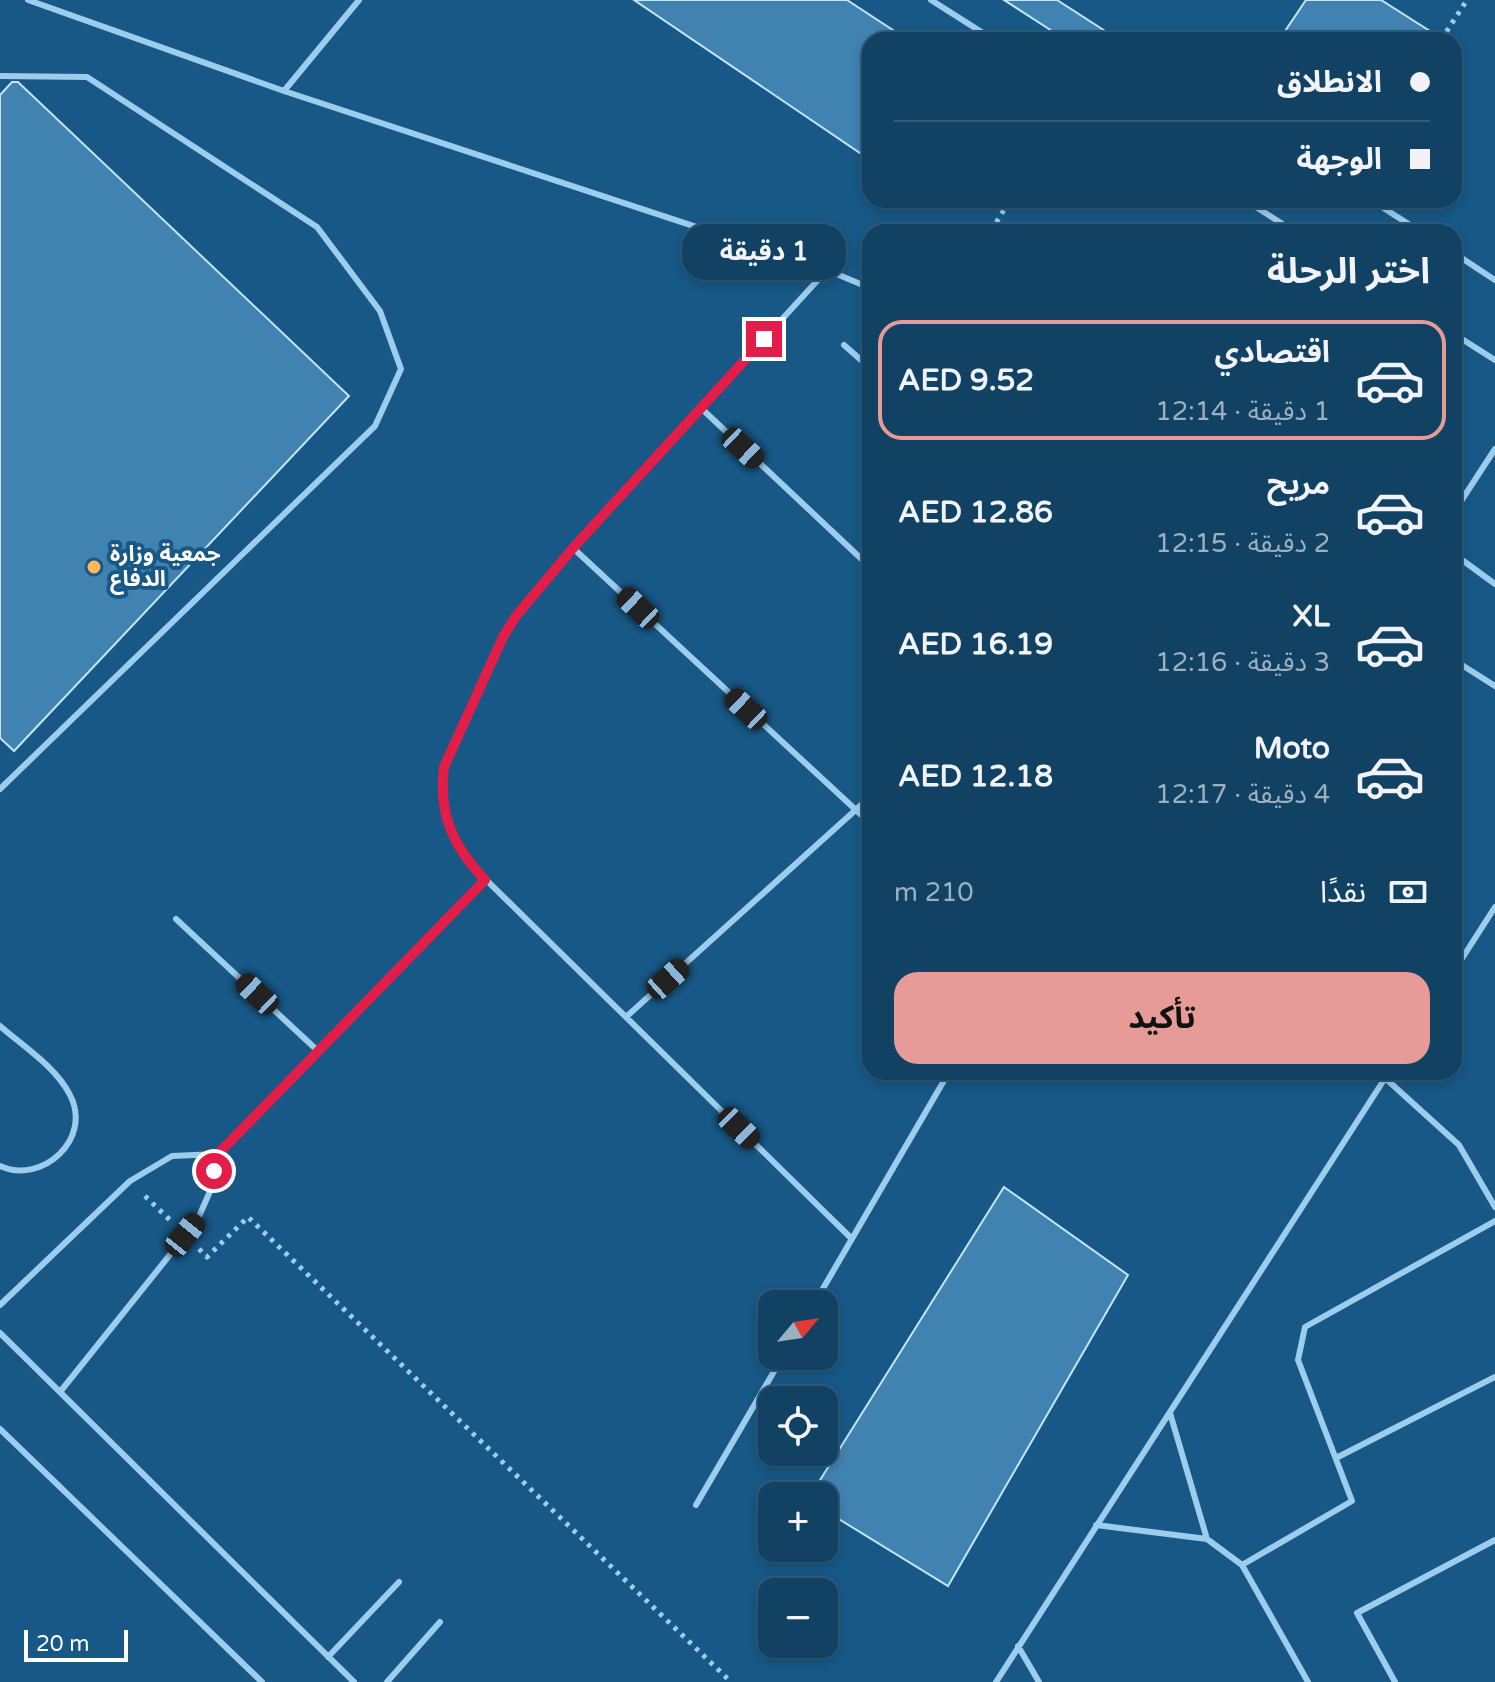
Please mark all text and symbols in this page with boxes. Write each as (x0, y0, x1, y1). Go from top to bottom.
text: الانطلاق (1277, 64, 1382, 101)
text: الوجهة (1297, 141, 1382, 178)
callout: 1 دقيقة (682, 223, 846, 279)
text: 1 دقيقة (720, 236, 808, 267)
text: اختر الرحلة (1267, 250, 1430, 293)
route end (746, 321, 782, 357)
text: اقتصادي (1215, 334, 1330, 371)
icon: car (1354, 344, 1426, 416)
text: AED 9.52 (898, 362, 1034, 399)
text: 1 دقيقة · 12:14 (1155, 396, 1330, 427)
car (717, 423, 769, 473)
text: مريح (1267, 466, 1330, 503)
icon: car (1354, 476, 1426, 548)
text: AED 12.86 (898, 494, 1053, 531)
text: 2 دقيقة · 12:15 (1155, 528, 1330, 559)
place label: جمعية وزارة الدفاع (110, 541, 221, 595)
marker: جمعية وزارة الدفاع (85, 558, 103, 576)
car (612, 583, 664, 633)
text: XL (1293, 598, 1330, 635)
icon: car (1354, 608, 1426, 680)
text: AED 16.19 (898, 626, 1053, 663)
text: 3 دقيقة · 12:16 (1155, 647, 1330, 678)
car (720, 684, 772, 734)
text: Moto (1254, 730, 1330, 767)
icon: car (1354, 740, 1426, 812)
text: AED 12.18 (898, 758, 1053, 795)
text: 4 دقيقة · 12:17 (1155, 779, 1330, 810)
icon: cash (1386, 870, 1430, 914)
text: نقدًا (1320, 874, 1366, 911)
text: 210 m (894, 877, 974, 908)
car (642, 954, 694, 1004)
car (231, 969, 283, 1019)
button: تأكيد (894, 972, 1430, 1064)
car (713, 1103, 765, 1153)
route start (196, 1153, 232, 1189)
car (161, 1209, 209, 1261)
north arrow (758, 1290, 838, 1370)
map controls (758, 1290, 838, 1658)
button: locate (758, 1386, 838, 1466)
button: + (758, 1482, 838, 1562)
button: − (758, 1578, 838, 1658)
scale bar (24, 1626, 128, 1662)
text: 20 m (36, 1631, 90, 1657)

